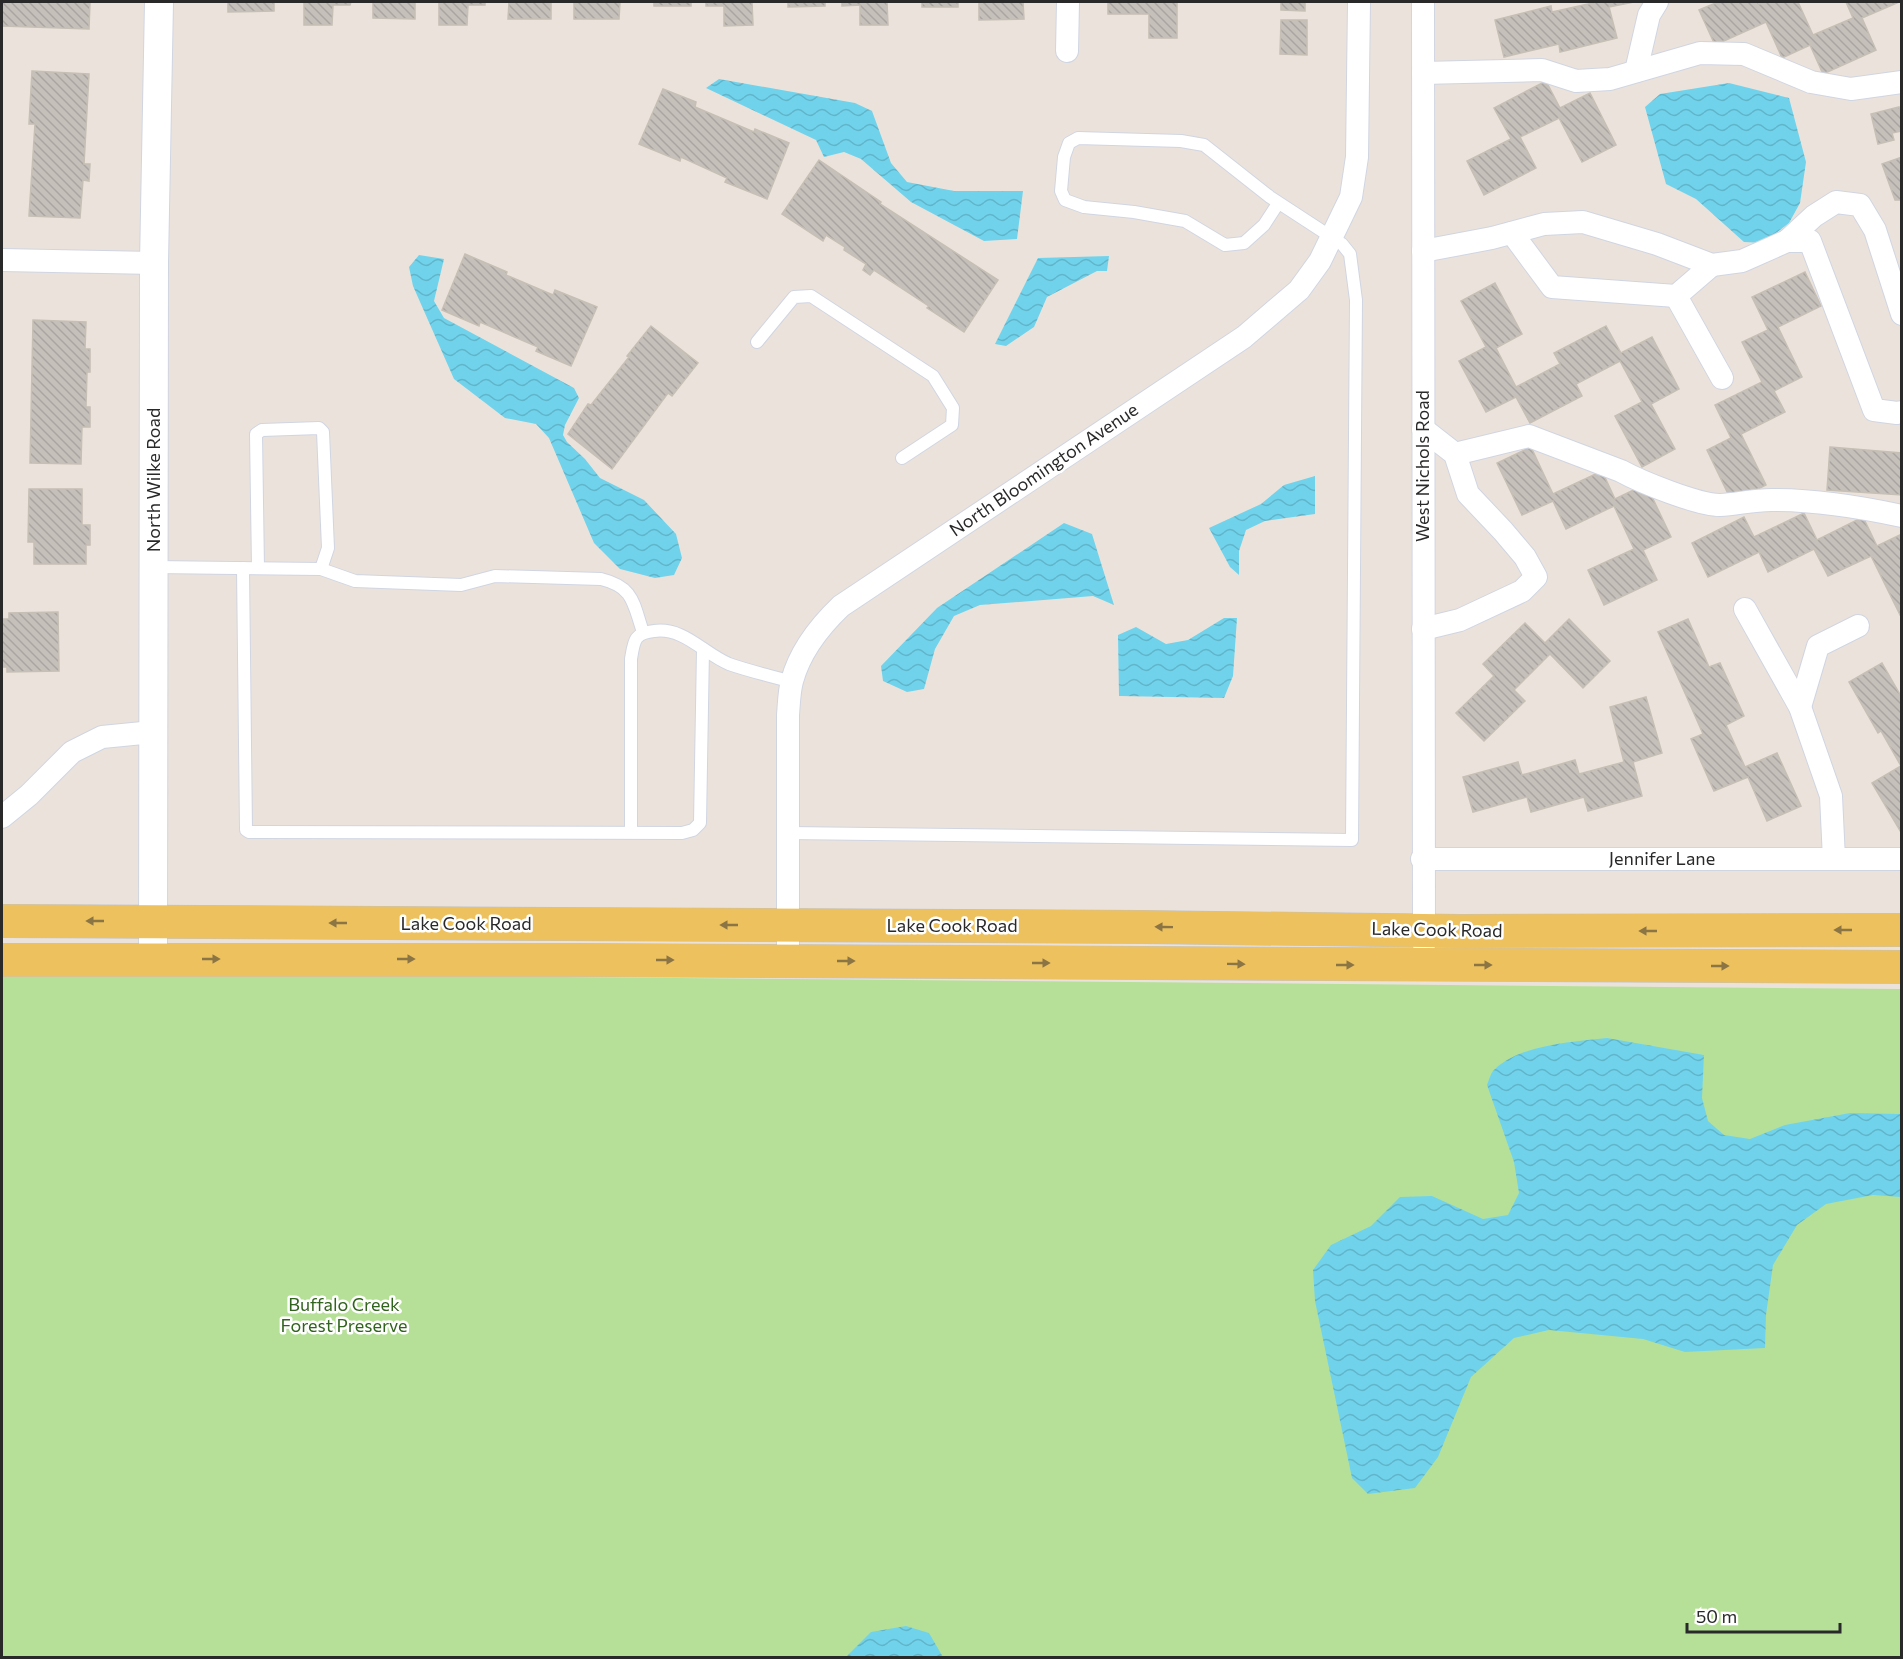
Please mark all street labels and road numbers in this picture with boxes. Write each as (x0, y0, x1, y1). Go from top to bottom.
street label: West Nichols Road (1411, 390, 1433, 542)
street label: North Bloomington Avenue (945, 398, 1142, 541)
street label: North Wilke Road (142, 408, 164, 552)
street label: Jennifer Lane (1609, 847, 1715, 869)
street label: Lake Cook Road (400, 912, 532, 934)
street label: Lake Cook Road (886, 914, 1018, 936)
street label: Lake Cook Road (1371, 917, 1503, 941)

